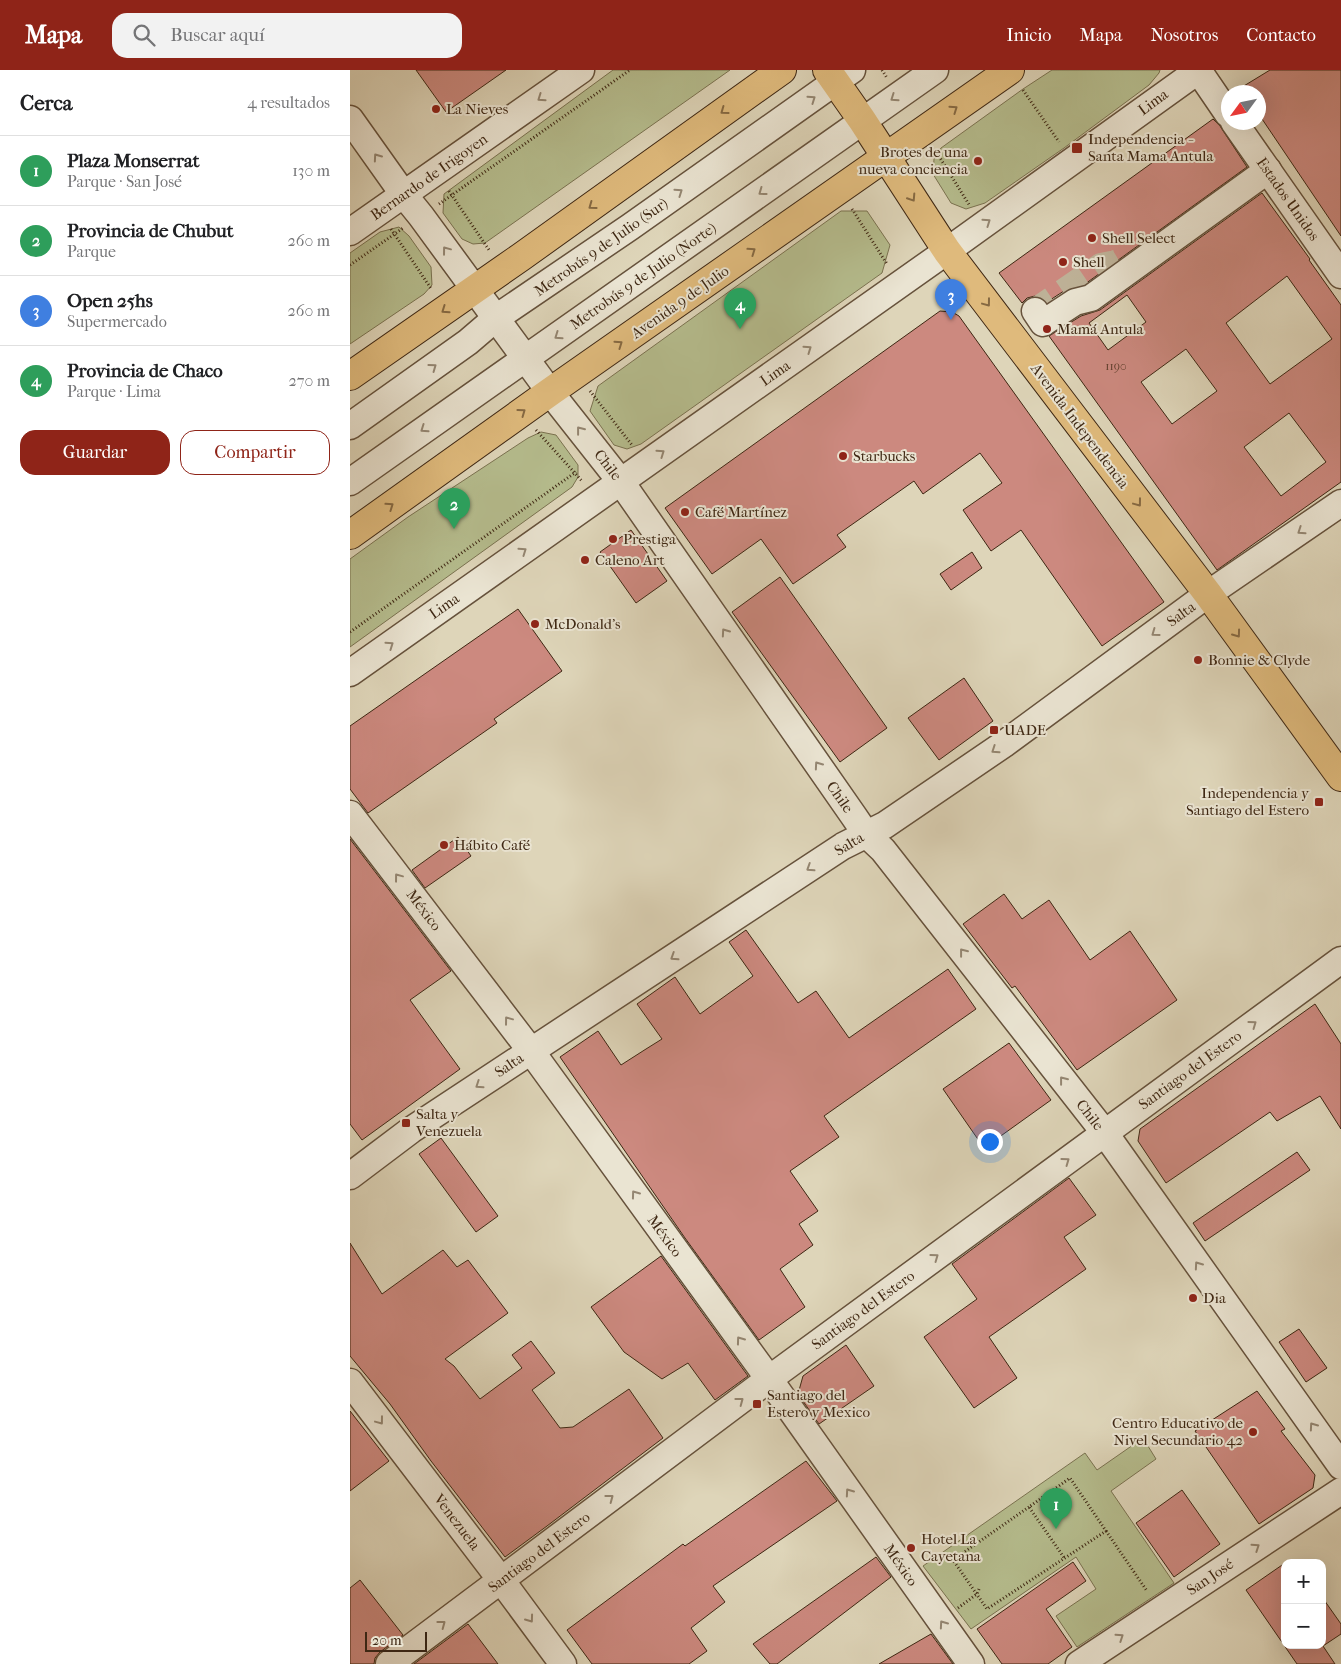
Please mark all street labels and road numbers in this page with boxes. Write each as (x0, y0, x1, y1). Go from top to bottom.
street label: Lima (1134, 84, 1172, 119)
street label: Bernardo de Irigoyen (367, 130, 491, 224)
street label: Estados Unidos (1253, 154, 1324, 244)
street label: Metrobús 9 de Julio (Sur) (531, 194, 671, 300)
street label: Metrobús 9 de Julio (Norte) (566, 219, 720, 333)
street label: Avenida 9 de Julio (627, 261, 733, 343)
street label: Lima (756, 356, 794, 390)
street label: Avenida Independencia (1027, 359, 1134, 493)
street label: Chile (590, 446, 626, 485)
street label: Lima (425, 589, 463, 623)
street label: Salta (1163, 597, 1200, 630)
street label: Chile (823, 778, 858, 817)
street label: Salta (831, 828, 868, 860)
street label: México (403, 886, 446, 935)
street label: Santiago del Estero (1135, 1026, 1245, 1113)
street label: Salta (491, 1048, 528, 1081)
street label: Chile (1072, 1096, 1108, 1135)
street label: México (644, 1212, 686, 1261)
street label: Santiago del Estero (808, 1266, 918, 1353)
street label: Venezuela (429, 1489, 485, 1555)
street label: Santiago del Estero (484, 1508, 594, 1596)
street label: México (880, 1540, 922, 1590)
street label: San José (1183, 1555, 1237, 1599)

